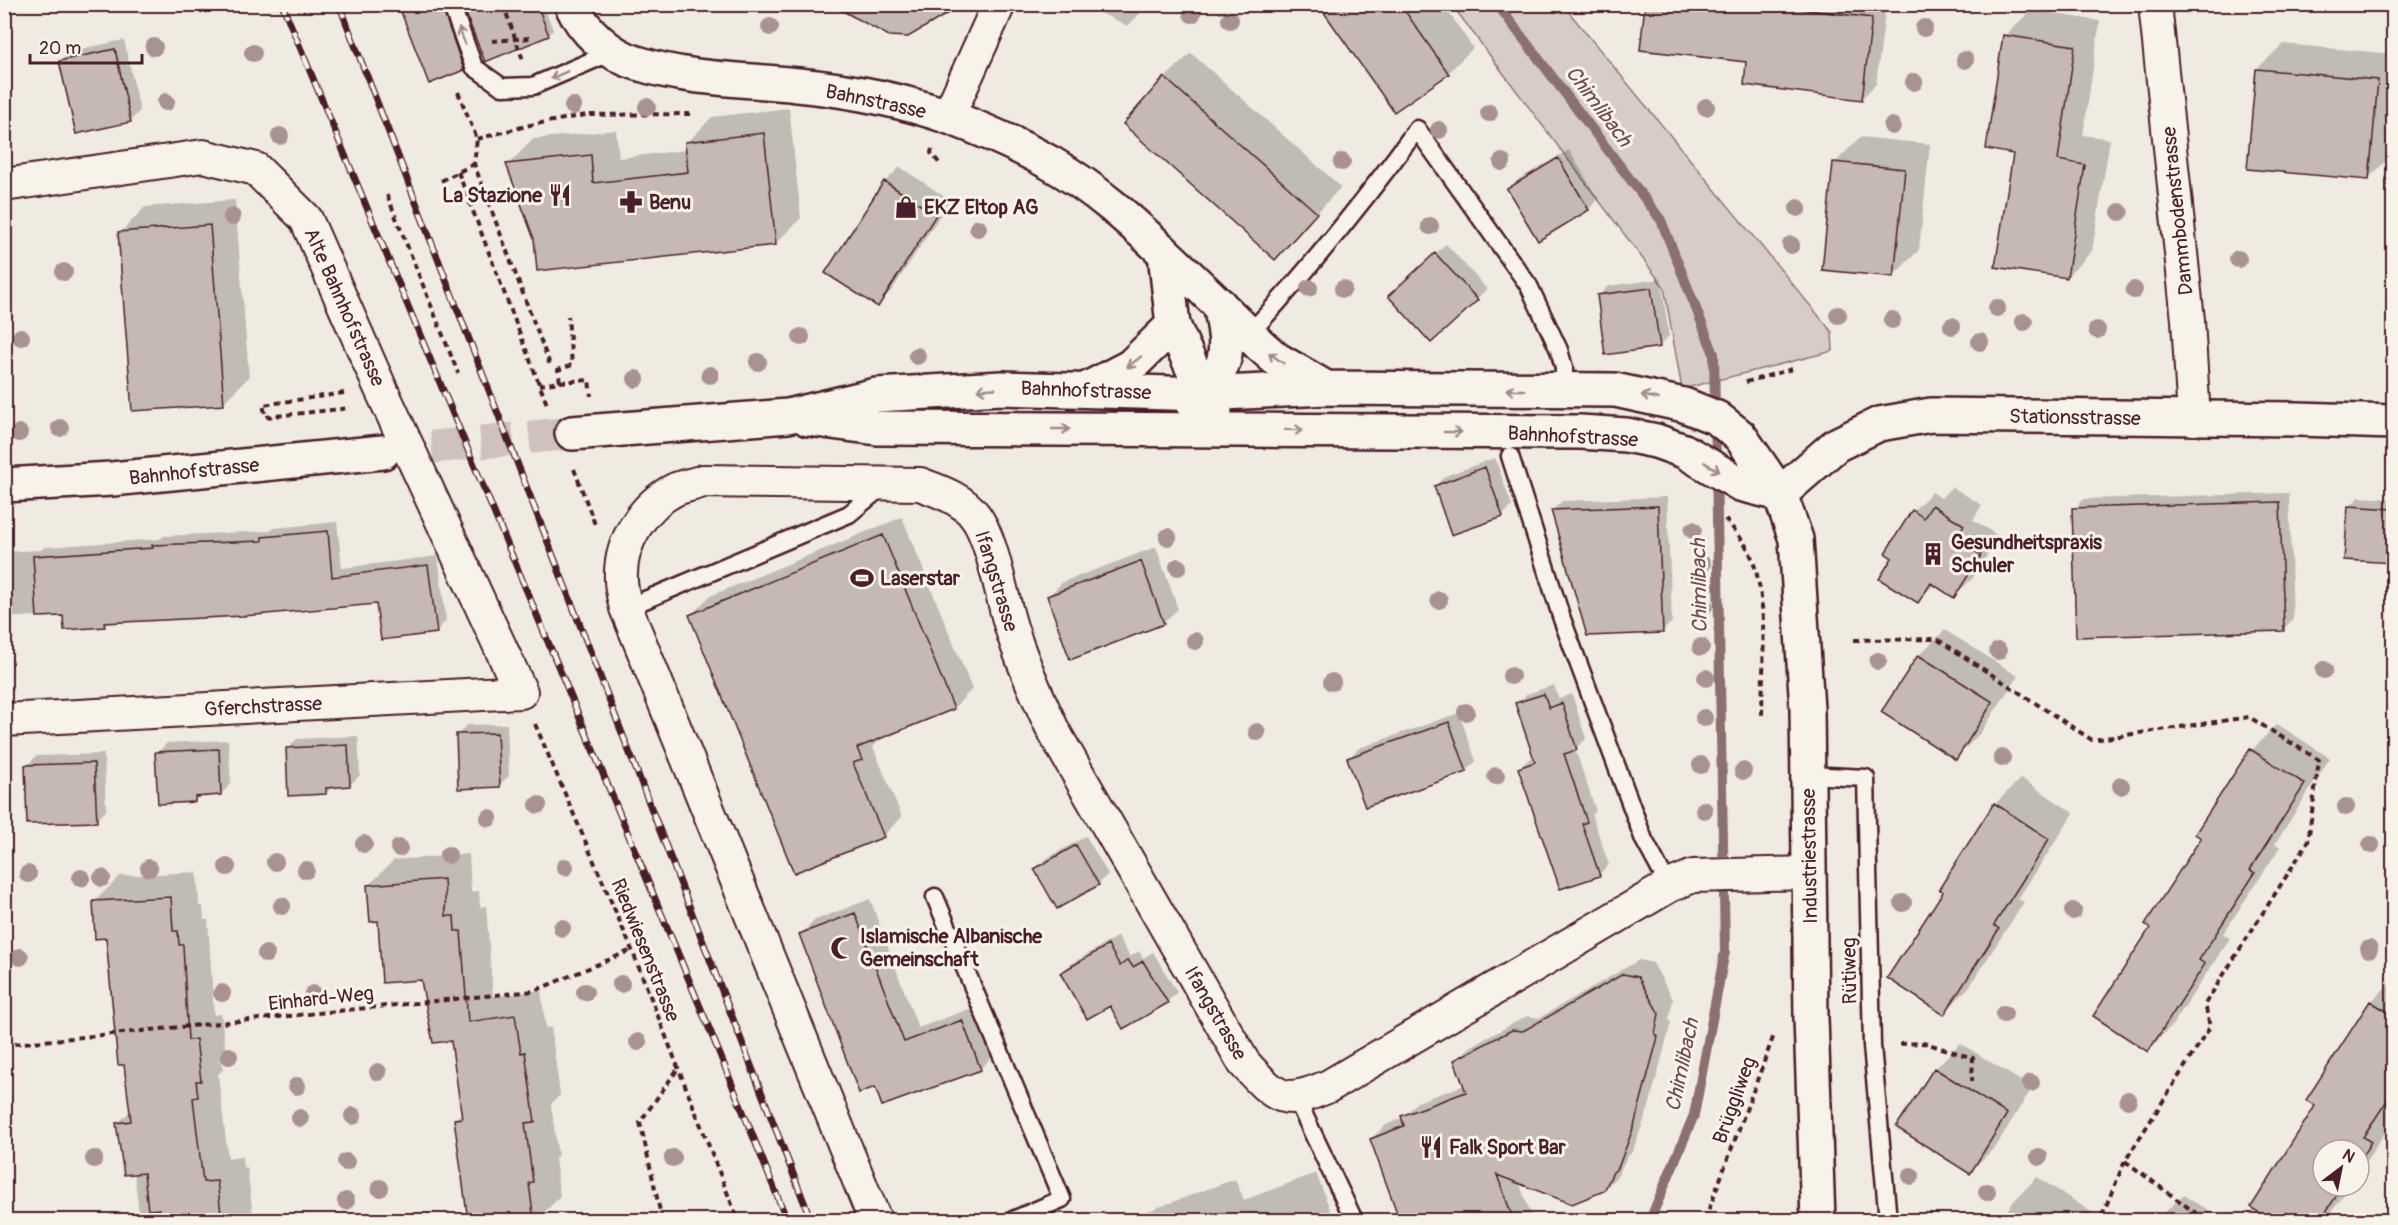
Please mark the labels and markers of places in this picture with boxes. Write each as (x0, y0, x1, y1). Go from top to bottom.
restaurant icon: La Stazione (547, 182, 573, 208)
place label: La Stazione (442, 183, 543, 208)
pharmacy icon: Benu (618, 189, 644, 215)
place label: Benu (649, 190, 691, 215)
shop icon: EKZ Eltop AG (893, 194, 919, 220)
place label: EKZ Eltop AG (924, 195, 1039, 220)
place label: Gesundheitspraxis Schuler (1951, 530, 2102, 578)
building icon: Gesundheitspraxis Schuler (1920, 541, 1946, 567)
sports icon: Laserstar (849, 565, 875, 591)
place label: Laserstar (880, 566, 961, 591)
place label: Islamische Albanische Gemeinschaft (860, 924, 1043, 972)
mosque icon: Islamische Albanische Gemeinschaft (829, 935, 855, 961)
restaurant icon: Falk Sport Bar (1418, 1134, 1444, 1160)
place label: Falk Sport Bar (1449, 1135, 1567, 1160)

